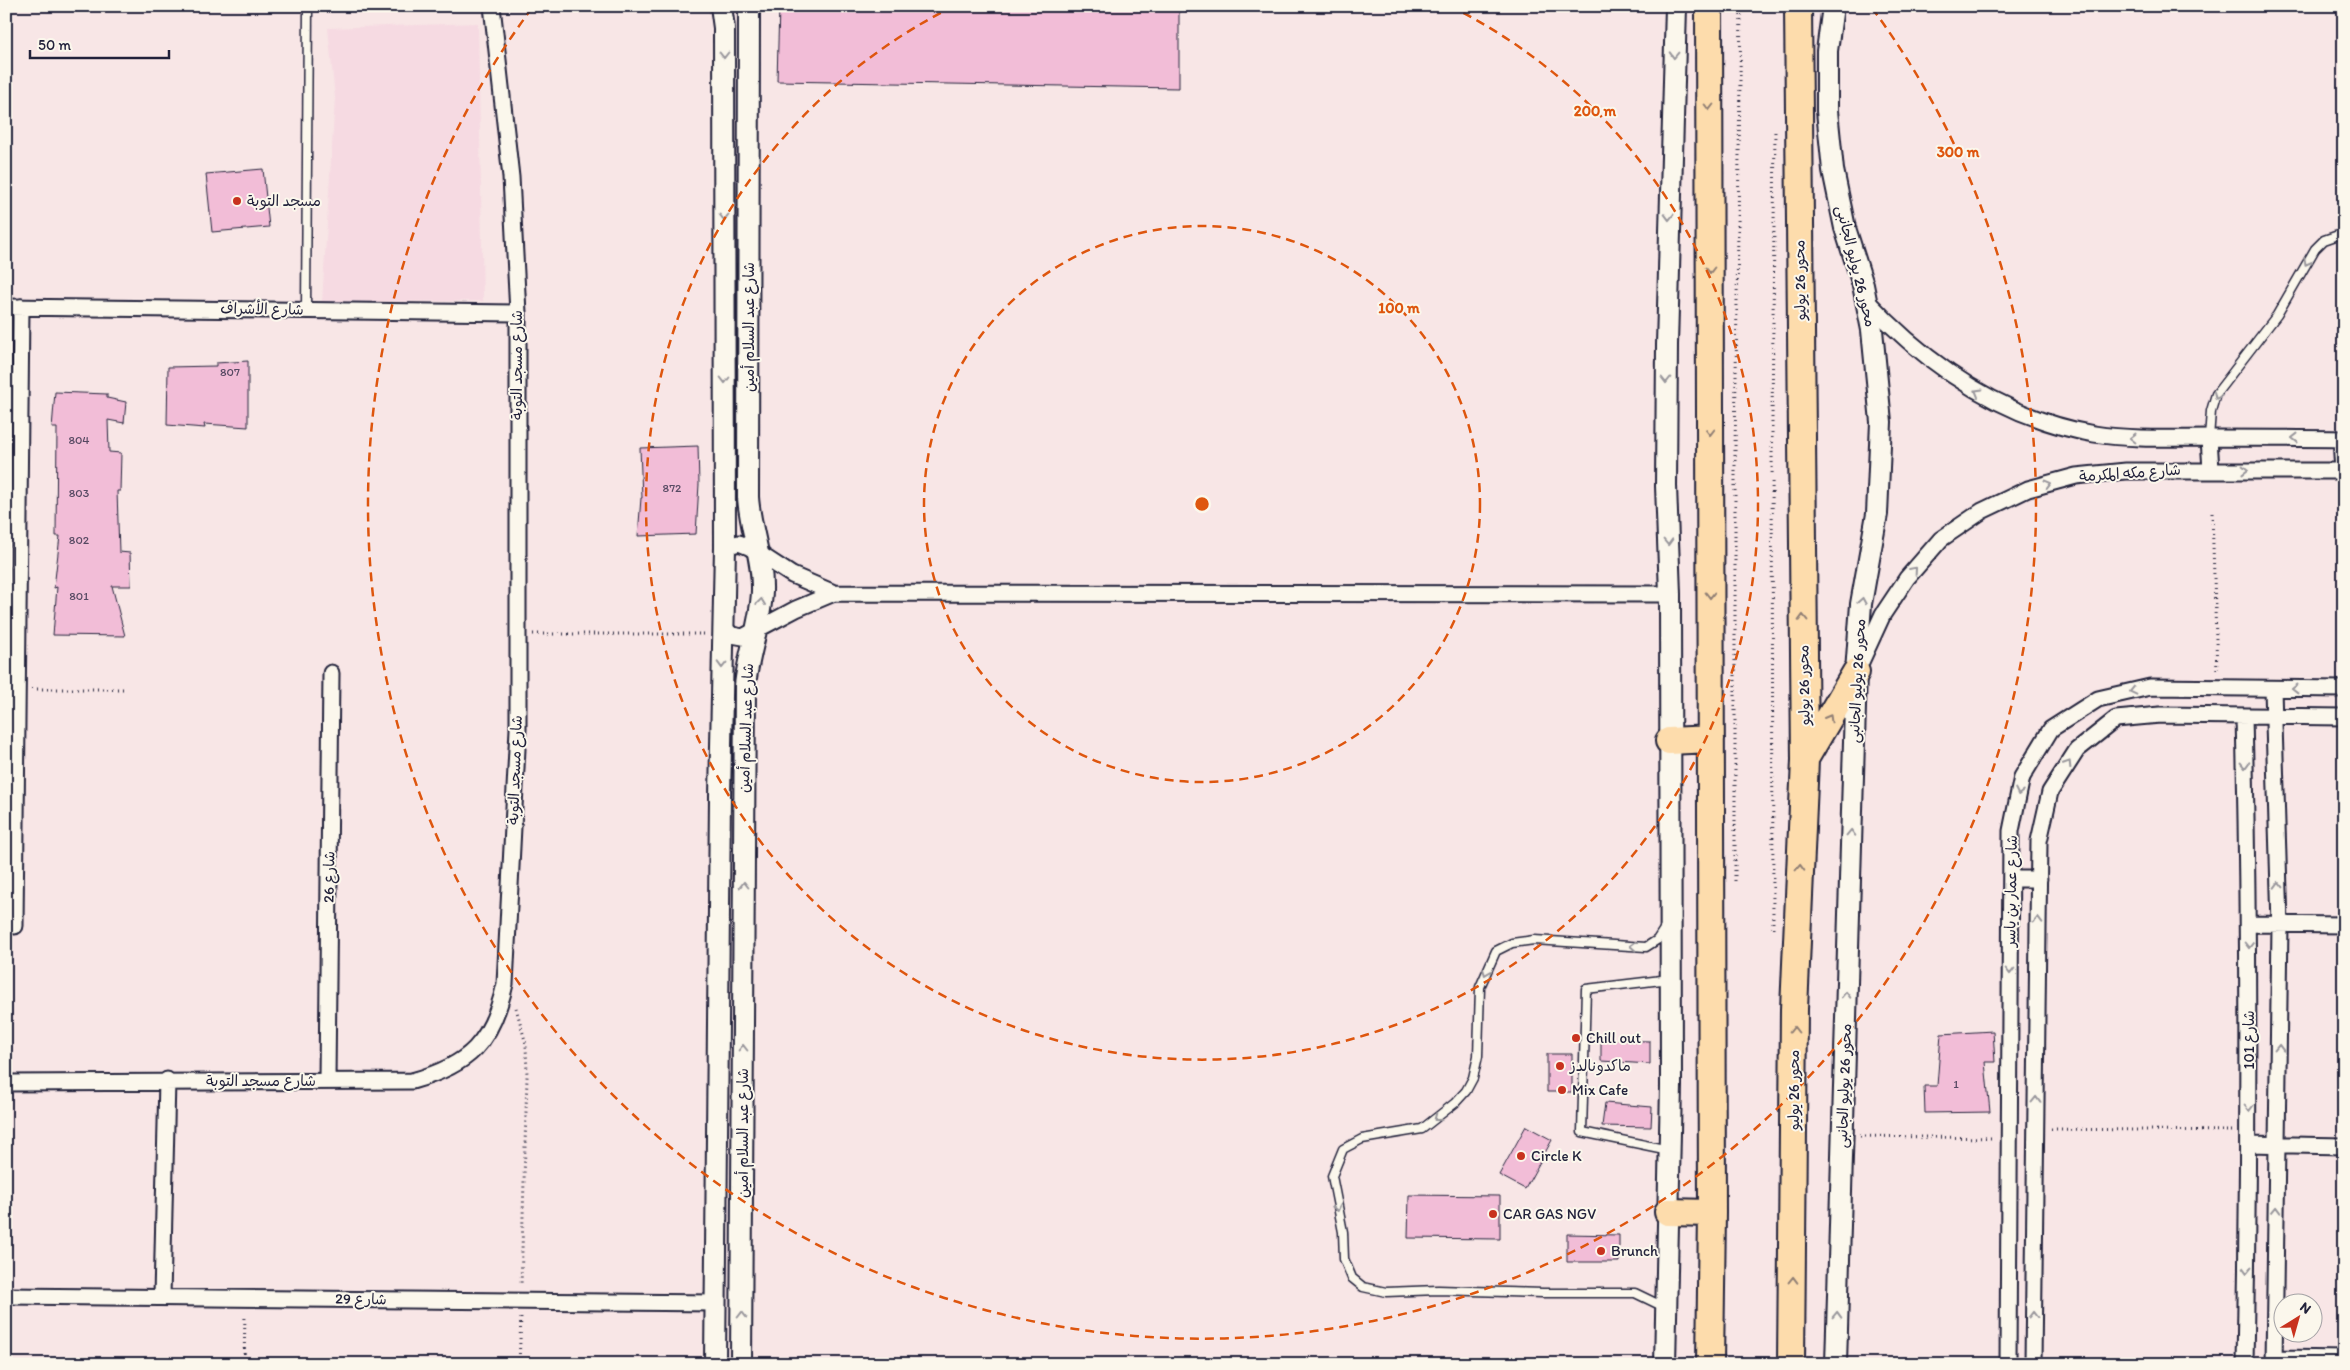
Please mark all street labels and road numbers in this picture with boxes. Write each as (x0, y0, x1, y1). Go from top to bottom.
street label: محور 26 يوليو الجانبى (1831, 203, 1880, 329)
street label: محور 26 يوليو (1790, 240, 1810, 321)
street label: شارع عبد السلام أمين (740, 262, 760, 392)
street label: شارع الأشراف (220, 298, 304, 320)
street label: شارع مسجد التوبة (508, 310, 527, 420)
street label: شارع مكه المكرمة (2079, 460, 2181, 487)
street label: محور 26 يوليو الجانبى (1845, 618, 1870, 744)
street label: محور 26 يوليو (1794, 645, 1814, 726)
street label: شارع عبد السلام أمين (735, 663, 759, 793)
street label: شارع مسجد التوبة (504, 715, 527, 825)
street label: شارع عمار بن ياسر (2001, 835, 2022, 949)
street label: شارع 26 (320, 851, 339, 903)
street label: شارع 101 (2240, 1010, 2259, 1070)
street label: محور 26 يوليو الجانبى (1833, 1023, 1856, 1149)
street label: محور 26 يوليو (1785, 1050, 1803, 1131)
street label: شارع عبد السلام أمين (734, 1068, 754, 1198)
street label: شارع مسجد التوبة (206, 1072, 316, 1091)
street label: شارع 29 (335, 1290, 387, 1309)

